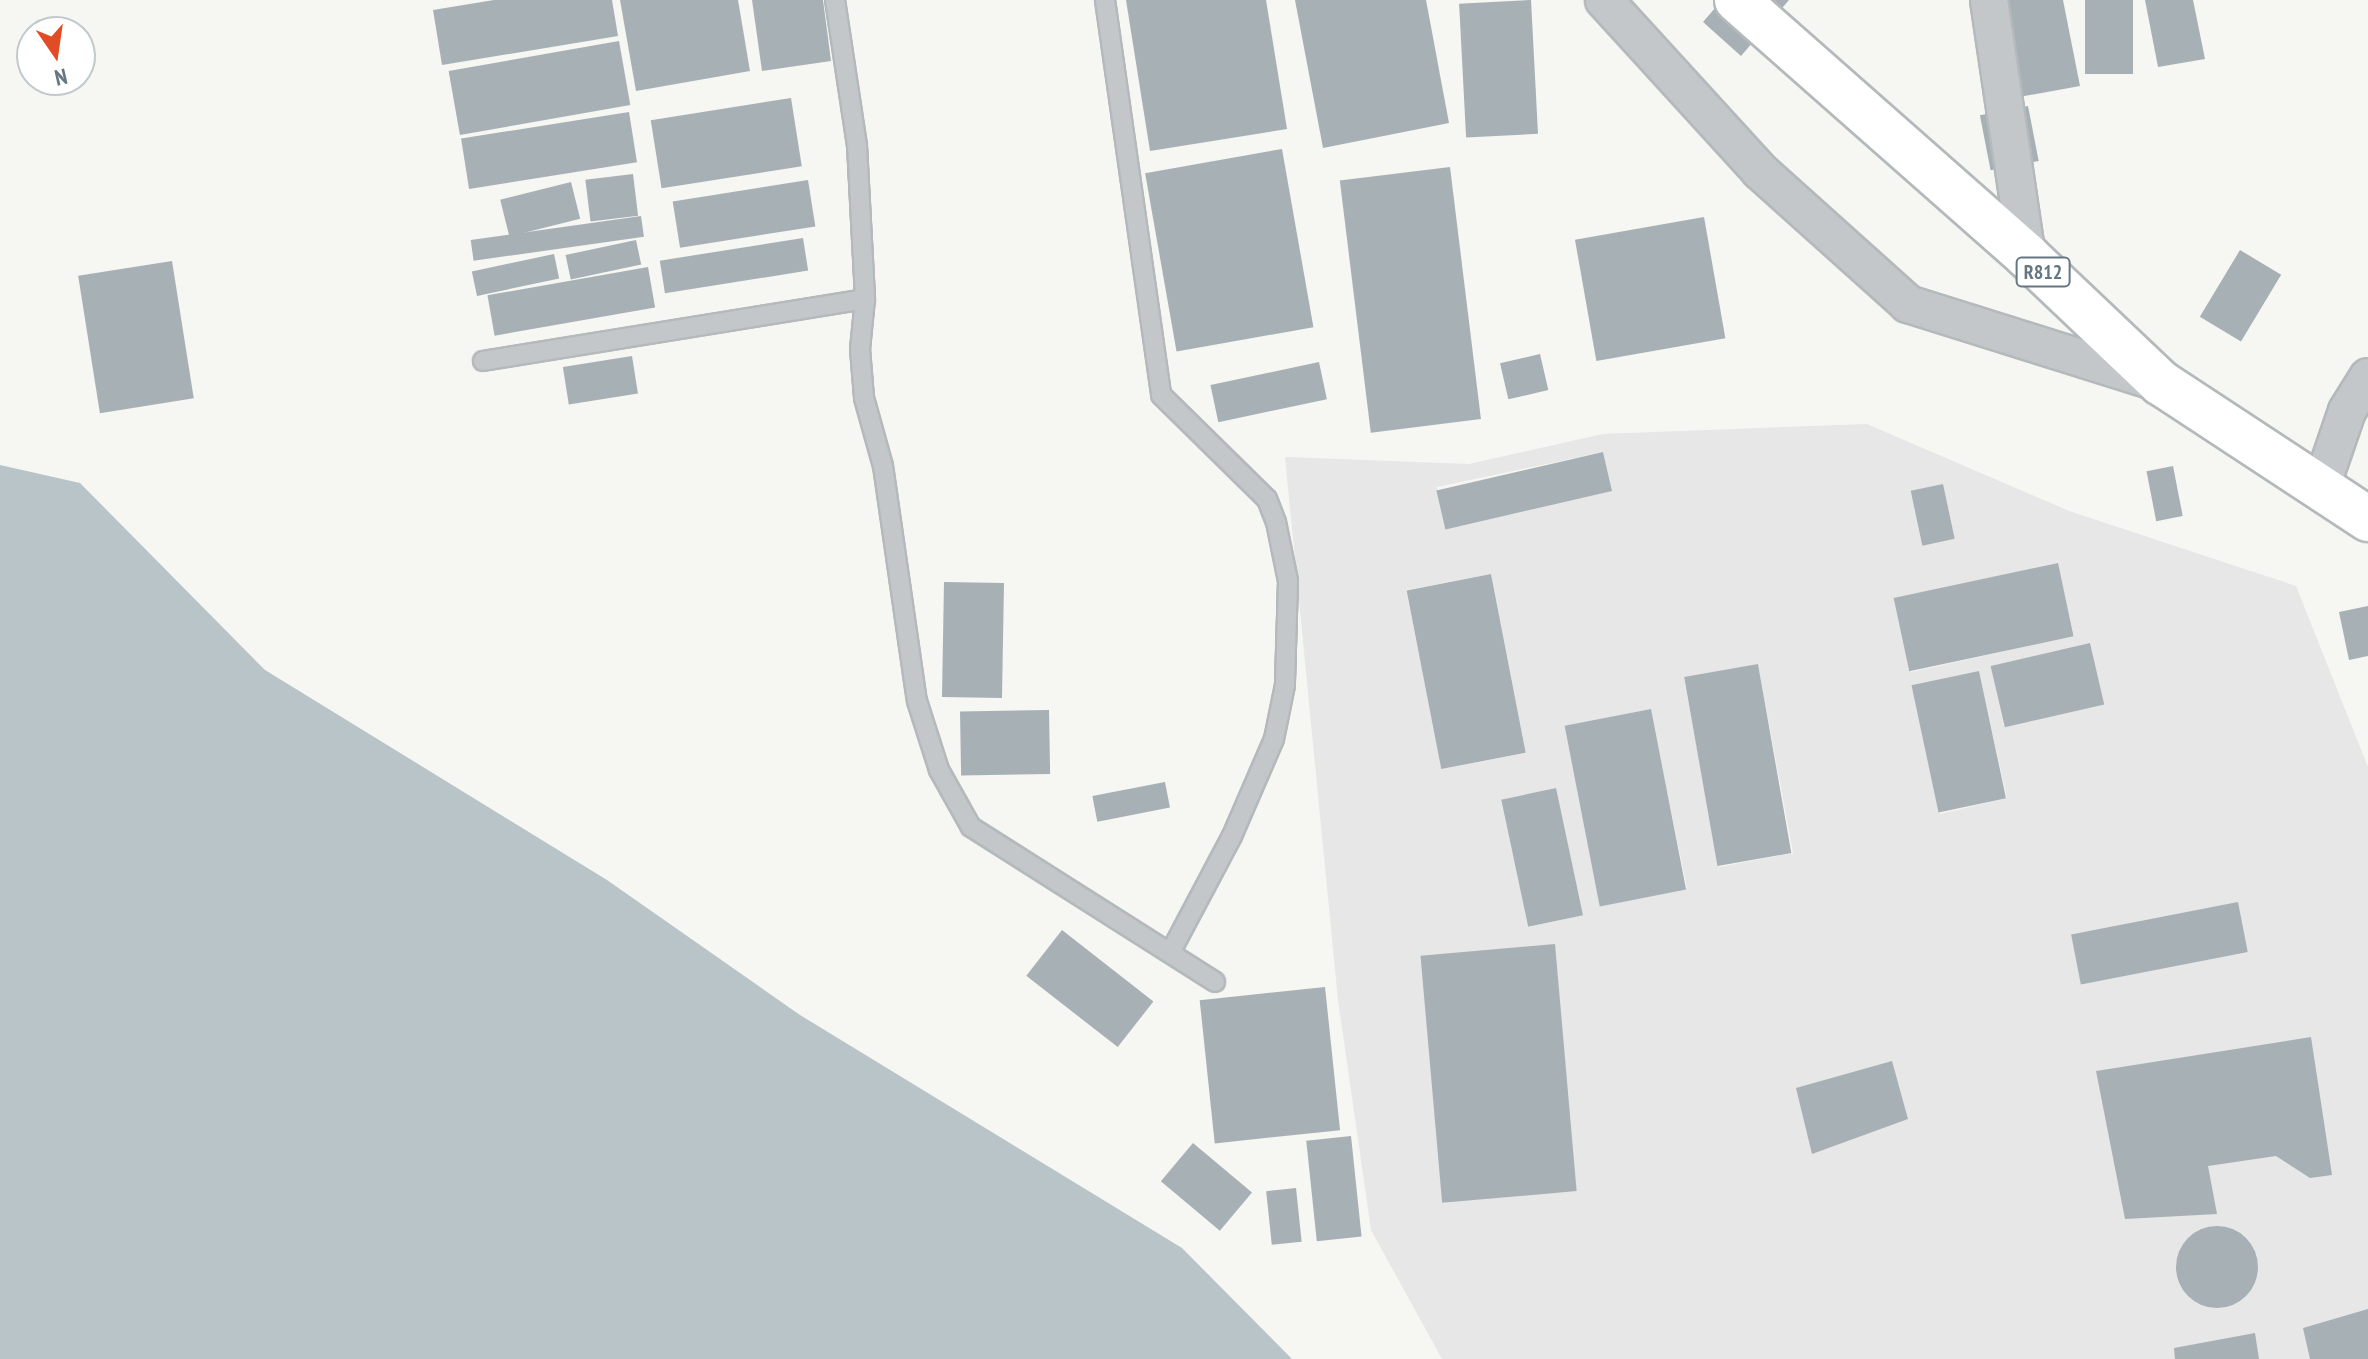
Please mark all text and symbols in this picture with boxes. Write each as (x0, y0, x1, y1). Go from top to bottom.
north arrow (16, 16, 96, 96)
text: N (52, 62, 70, 92)
road number: R812 (2015, 256, 2071, 288)

